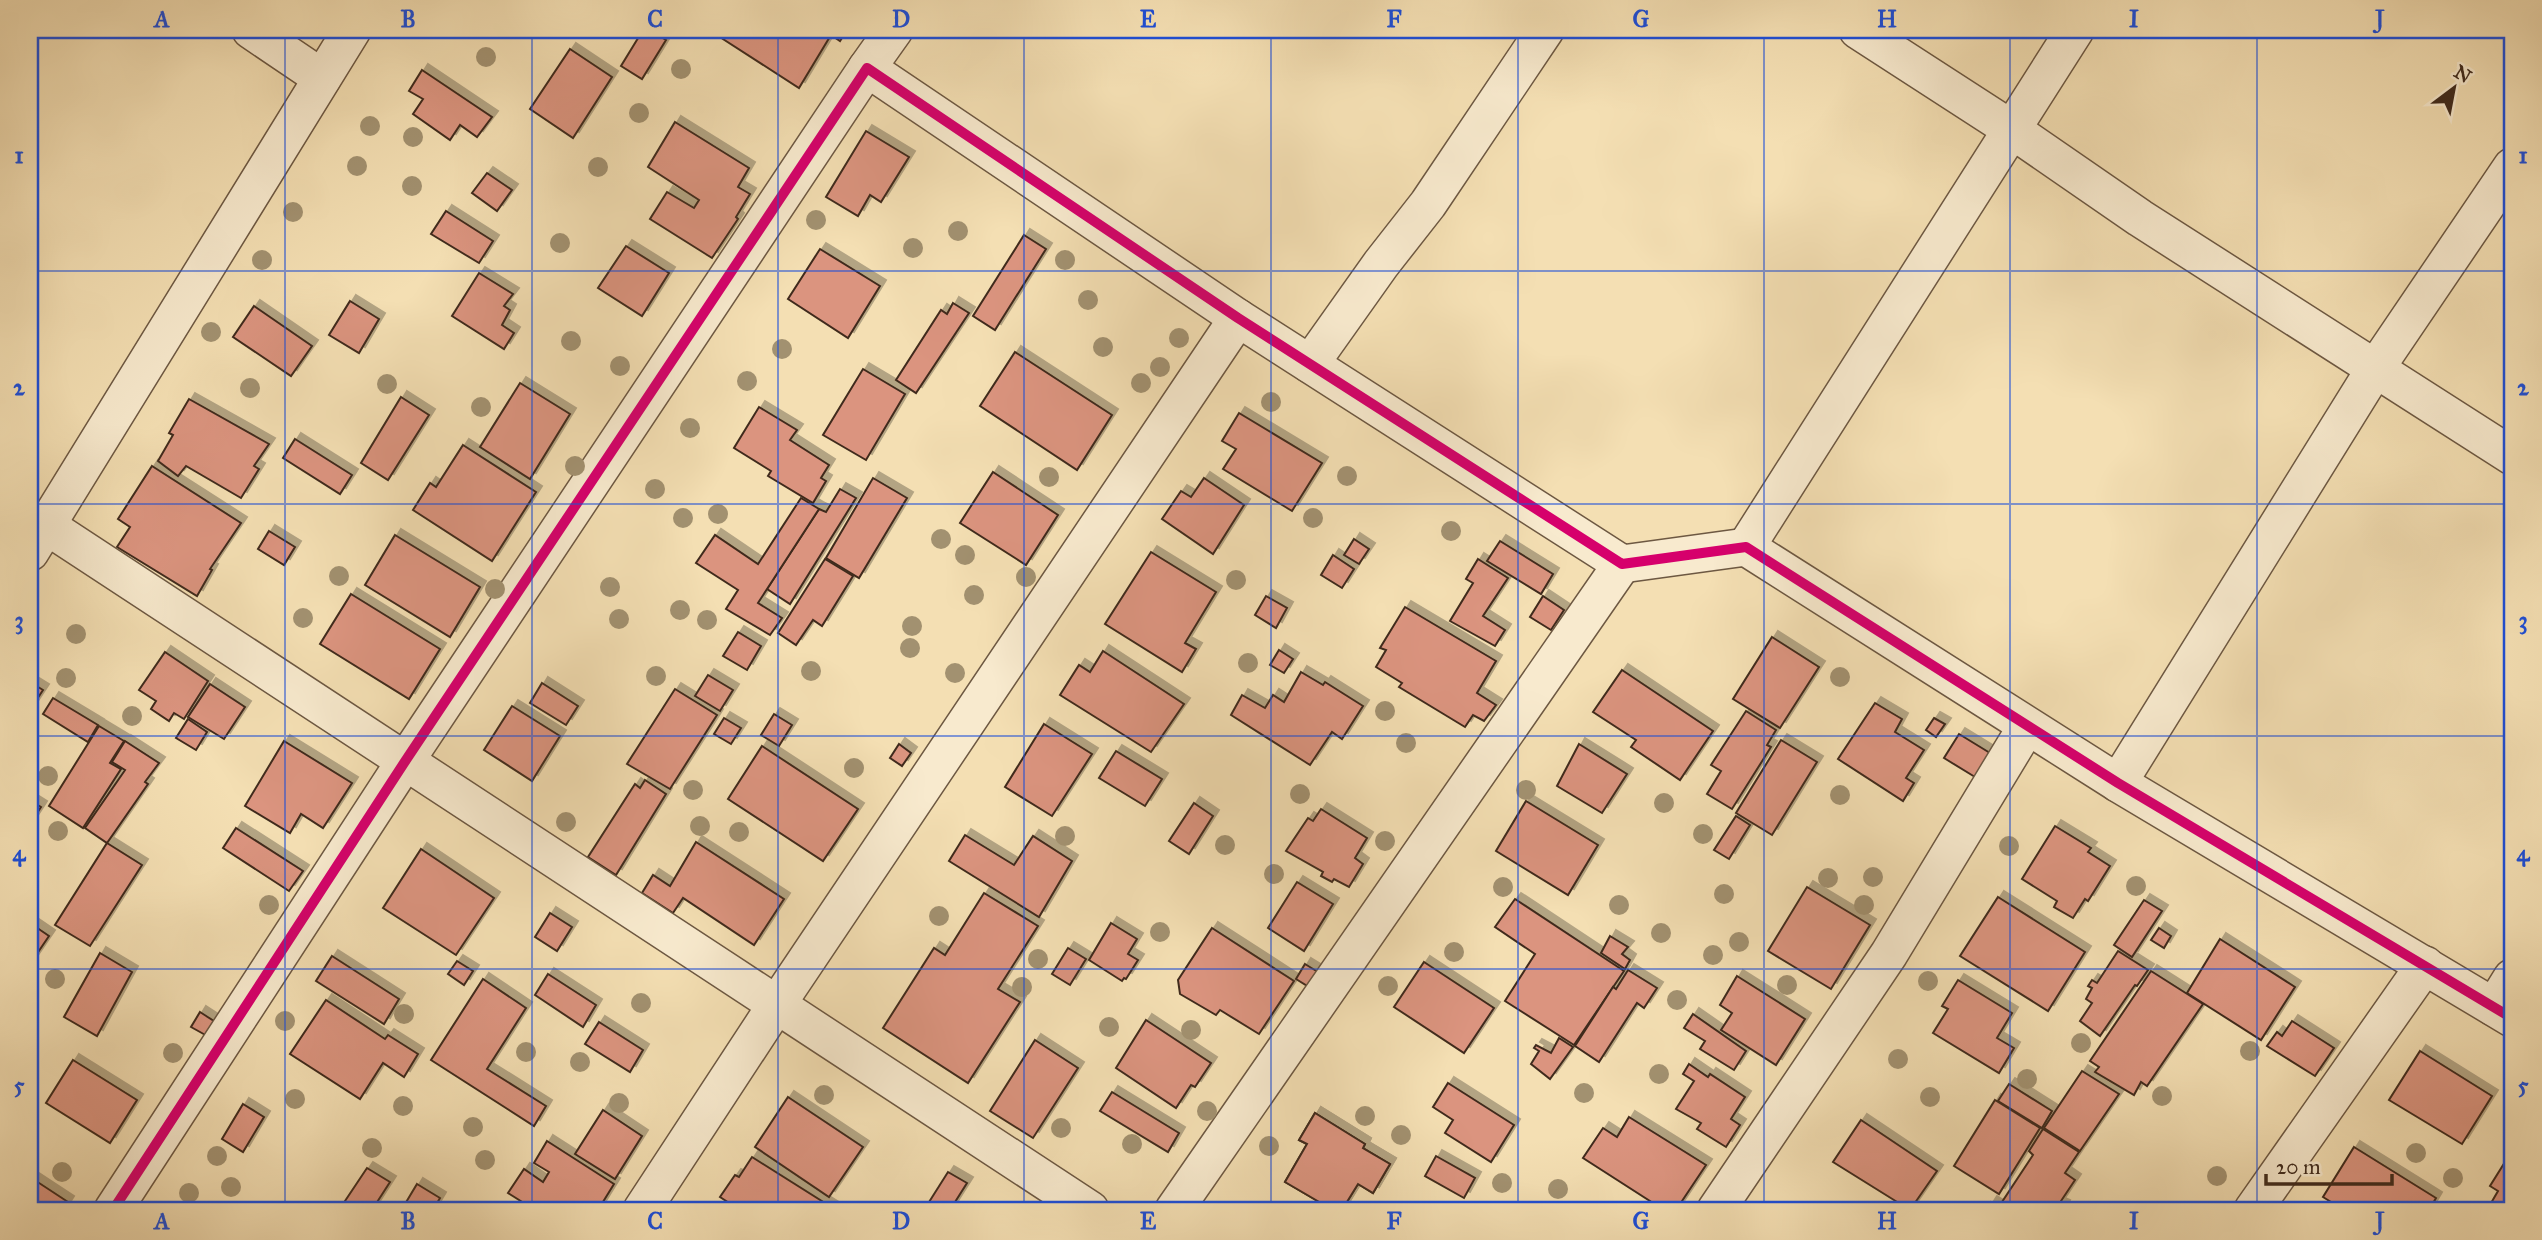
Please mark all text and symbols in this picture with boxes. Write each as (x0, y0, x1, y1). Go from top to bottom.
text: A (152, 5, 170, 33)
text: B (400, 5, 416, 33)
text: C (647, 5, 663, 33)
text: D (892, 5, 910, 33)
text: E (1140, 5, 1157, 33)
text: F (1386, 5, 1402, 33)
text: G (1633, 5, 1650, 33)
text: H (1877, 5, 1897, 33)
text: I (2129, 5, 2139, 33)
text: J (2372, 5, 2385, 34)
north arrow (2420, 52, 2490, 122)
text: N (2450, 60, 2476, 88)
text: 1 (14, 141, 24, 169)
text: 1 (2518, 141, 2528, 169)
text: 2 (13, 373, 25, 401)
text: 2 (2517, 373, 2529, 401)
text: 3 (14, 606, 24, 635)
text: 3 (2518, 606, 2528, 635)
text: 4 (13, 839, 27, 867)
text: 4 (2517, 839, 2531, 867)
text: 5 (14, 1071, 25, 1099)
text: 5 (2518, 1071, 2529, 1099)
scale bar (2266, 1142, 2392, 1186)
text: 20 m (2276, 1154, 2321, 1180)
text: A (152, 1207, 170, 1235)
text: B (400, 1207, 416, 1235)
text: C (647, 1207, 663, 1235)
text: D (892, 1207, 910, 1235)
text: E (1140, 1207, 1157, 1235)
text: F (1386, 1207, 1402, 1235)
text: G (1633, 1207, 1650, 1235)
text: H (1877, 1207, 1897, 1235)
text: I (2129, 1207, 2139, 1235)
text: J (2372, 1207, 2385, 1236)

